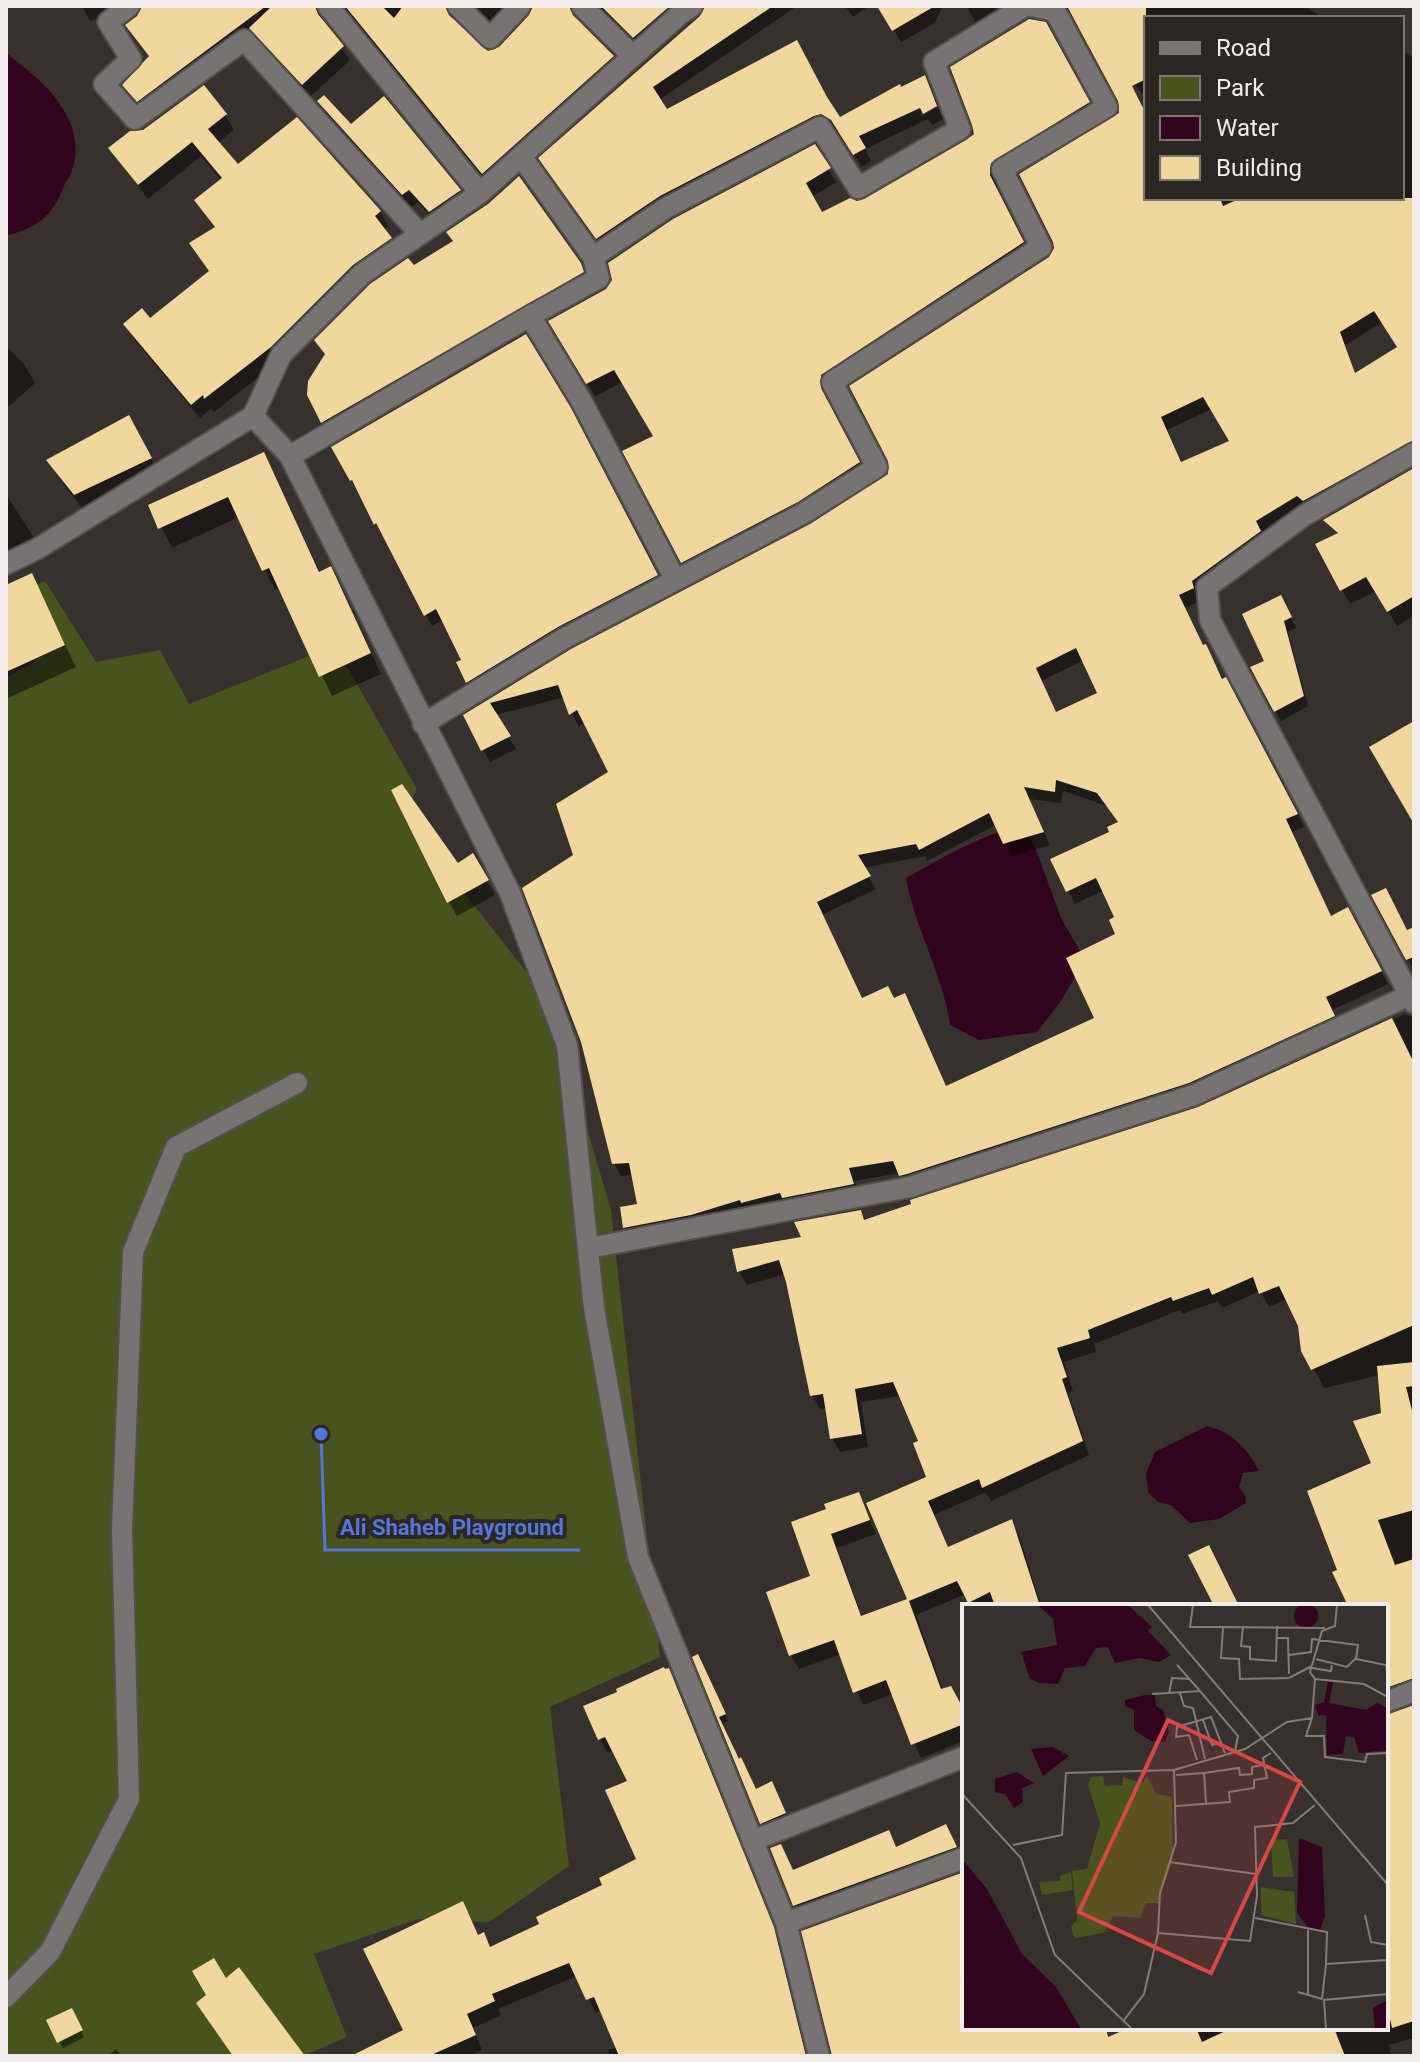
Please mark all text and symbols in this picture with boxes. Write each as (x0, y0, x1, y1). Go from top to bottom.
legend (1144, 16, 1404, 200)
text: Road (1216, 34, 1271, 62)
text: Park (1216, 74, 1265, 102)
text: Water (1216, 114, 1279, 142)
text: Building (1216, 154, 1302, 182)
callout: Ali Shaheb Playground (325, 1504, 580, 1550)
text: Ali Shaheb Playground (340, 1515, 564, 1540)
inset map (962, 1604, 1388, 2030)

